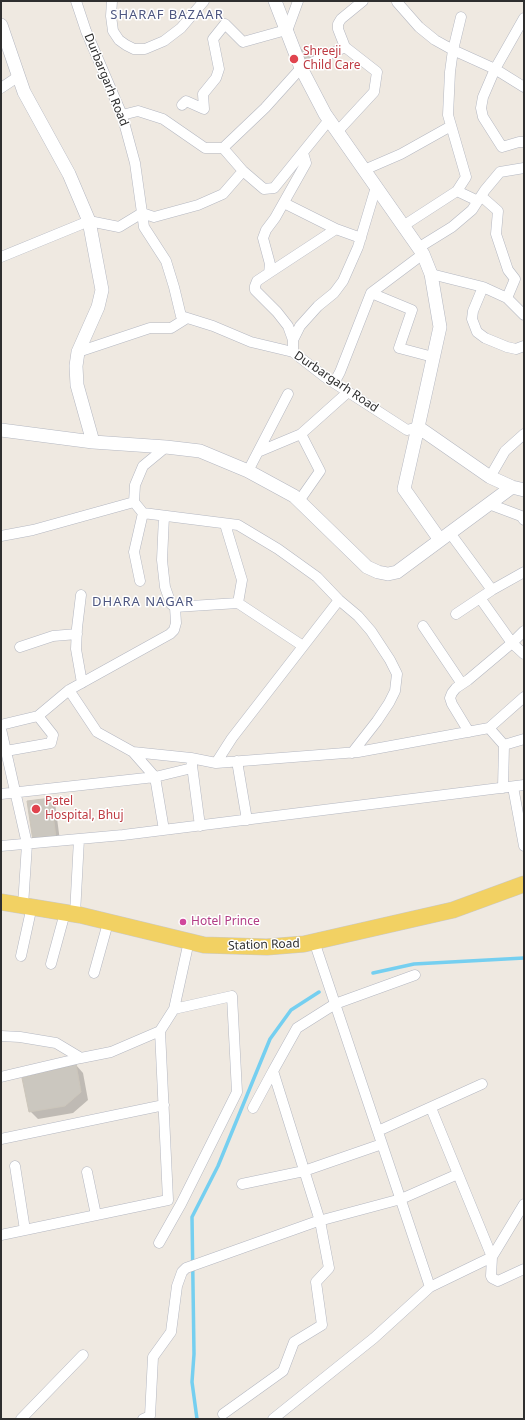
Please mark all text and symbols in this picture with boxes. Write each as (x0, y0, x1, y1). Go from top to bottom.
district label: SHARAF BAZAAR (110, 7, 224, 23)
street label: Durbargarh Road (81, 32, 131, 128)
place label: Shreeji Child Care (303, 45, 360, 73)
marker: Shreeji Child Care (288, 53, 300, 65)
street label: Durbargarh Road (291, 348, 381, 416)
district label: DHARA NAGAR (92, 594, 194, 610)
place label: Patel Hospital, Bhuj (45, 795, 124, 823)
marker: Patel Hospital, Bhuj (30, 803, 42, 815)
place label: Hotel Prince (191, 915, 260, 929)
marker: Hotel Prince (178, 917, 188, 927)
street label: Station Road (228, 937, 300, 953)

